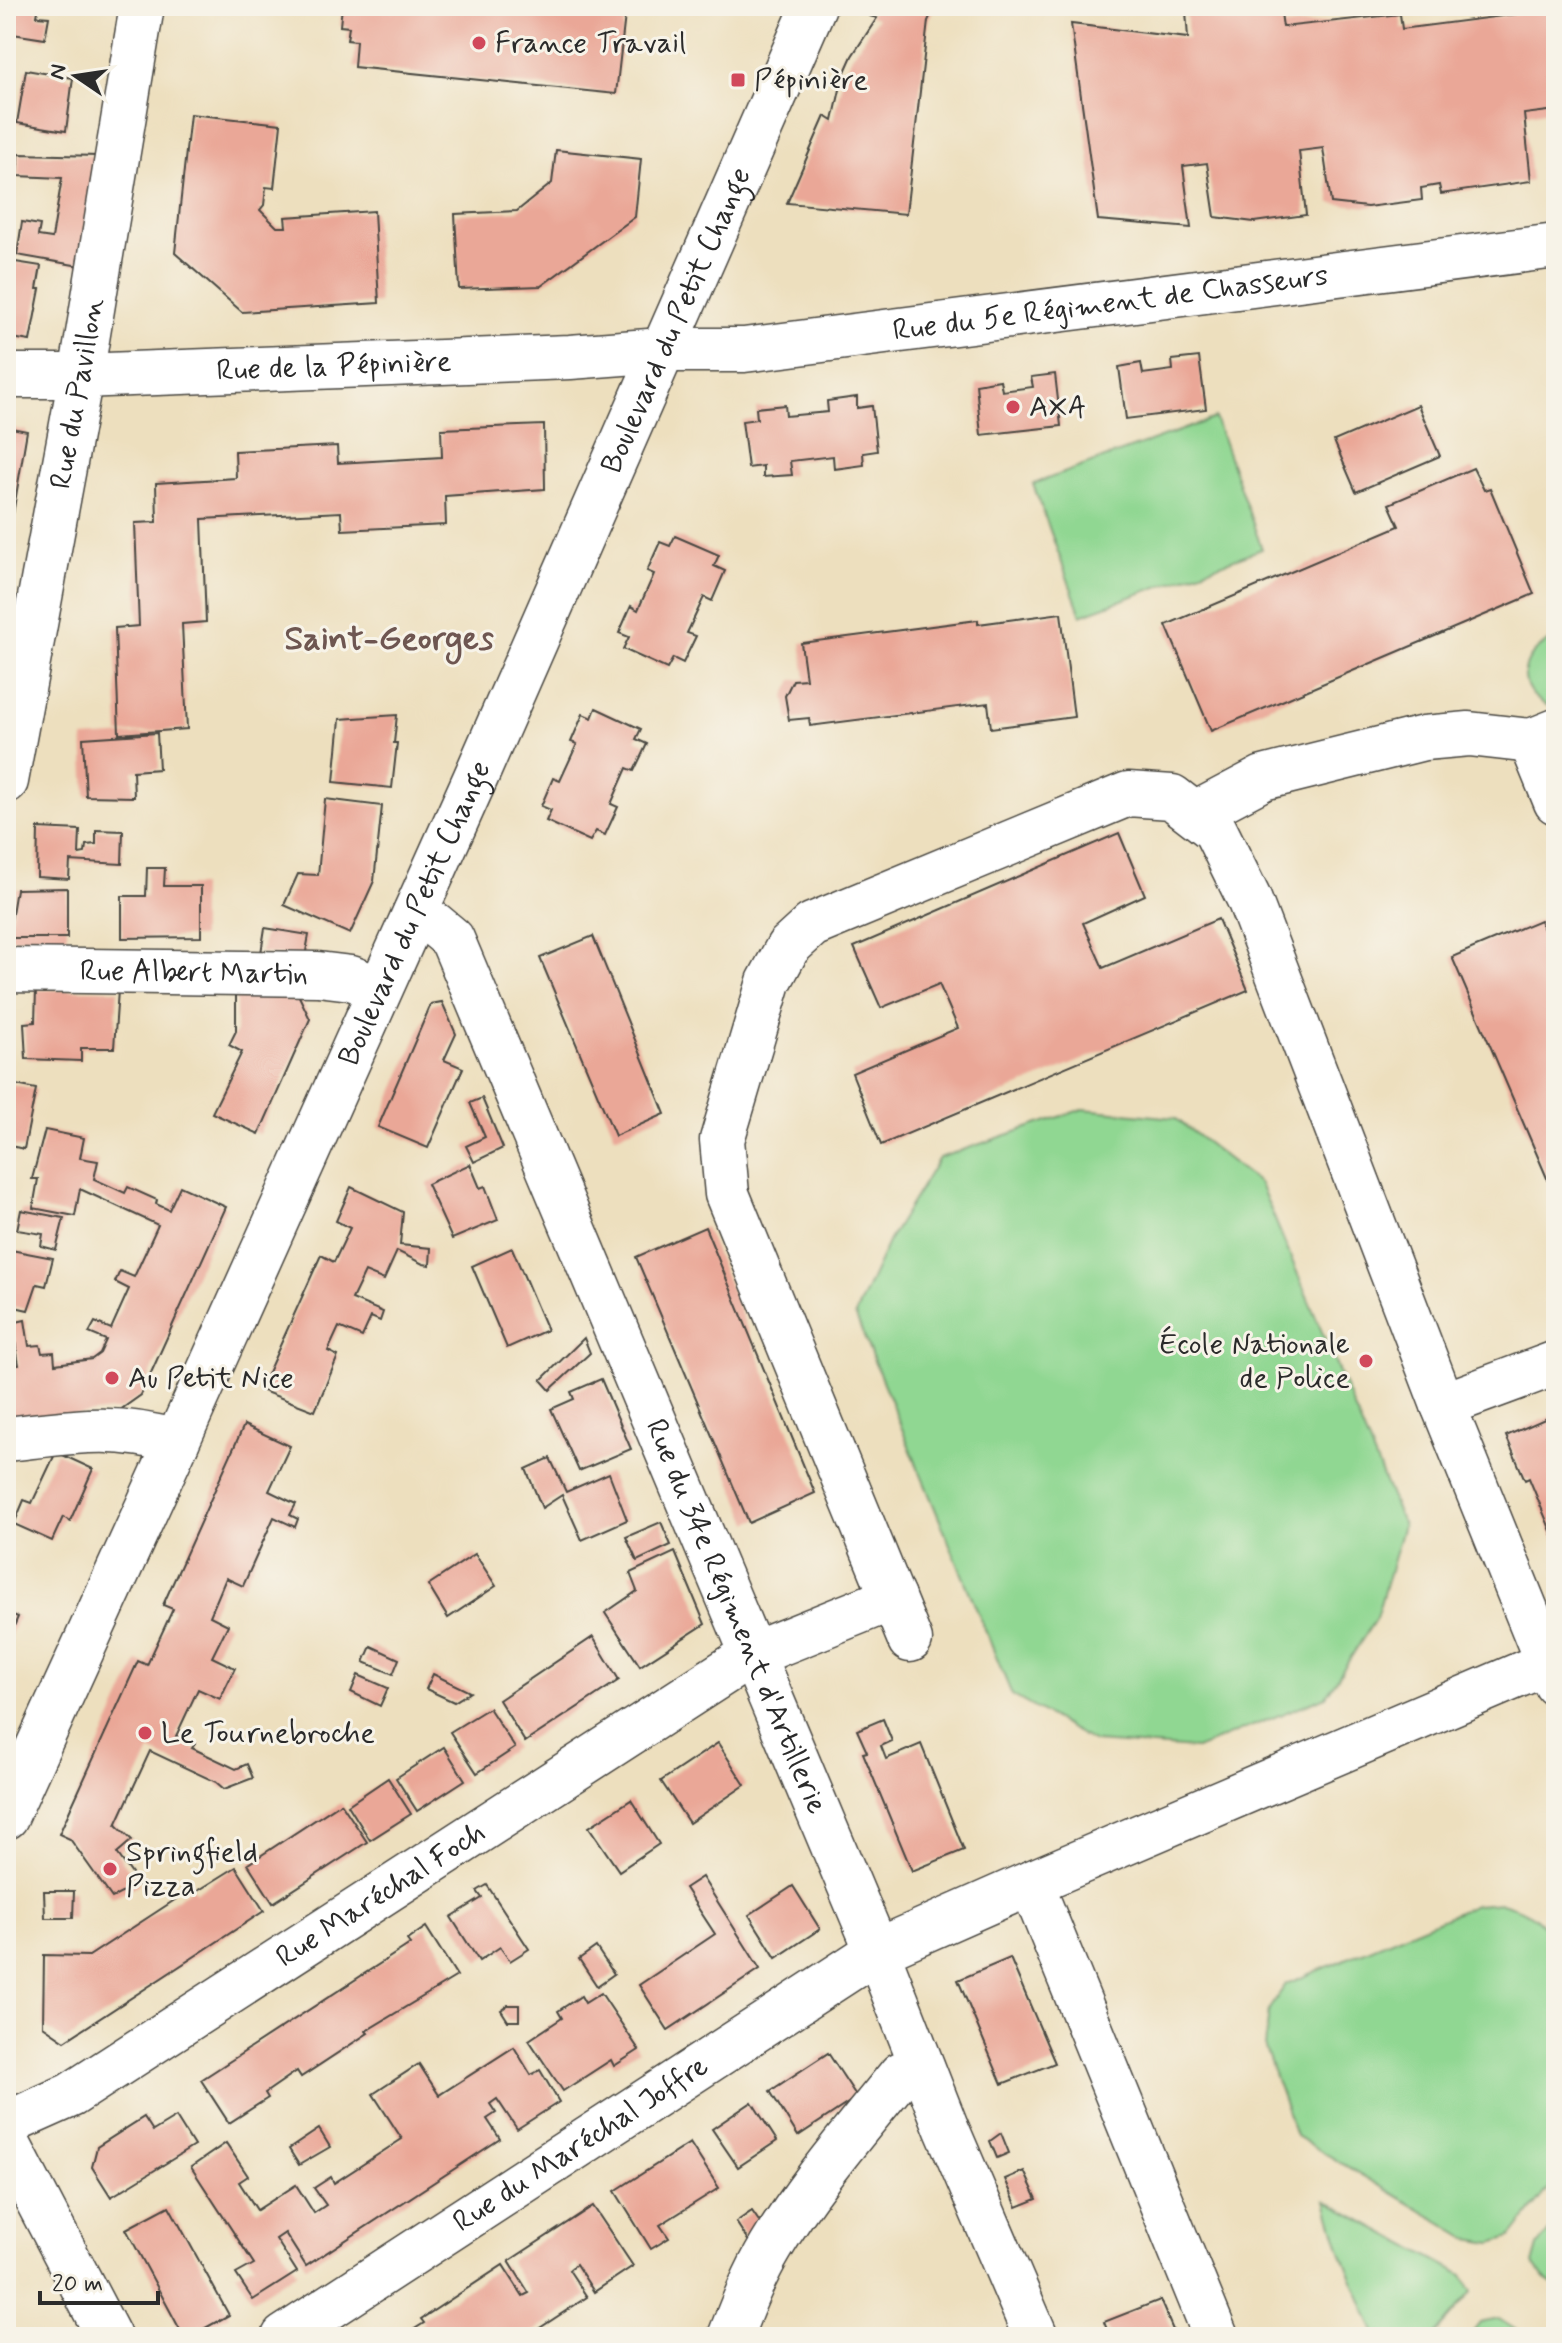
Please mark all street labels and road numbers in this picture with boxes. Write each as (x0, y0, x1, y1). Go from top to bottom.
street label: Boulevard du Petit Change (592, 161, 760, 479)
street label: Rue du 5e Régiment de Chasseurs (890, 256, 1330, 350)
street label: Rue du Pavillon (41, 295, 113, 492)
street label: Rue de la Pépinière (216, 342, 452, 390)
street label: Boulevard du Petit Change (329, 755, 500, 1072)
street label: Rue Albert Martin (80, 951, 308, 993)
street label: Rue du 34e Régiment d'Artillerie (636, 1413, 837, 1820)
street label: Rue Maréchal Foch (269, 1813, 493, 1977)
street label: Rue du Maréchal Joffre (446, 2047, 716, 2241)

